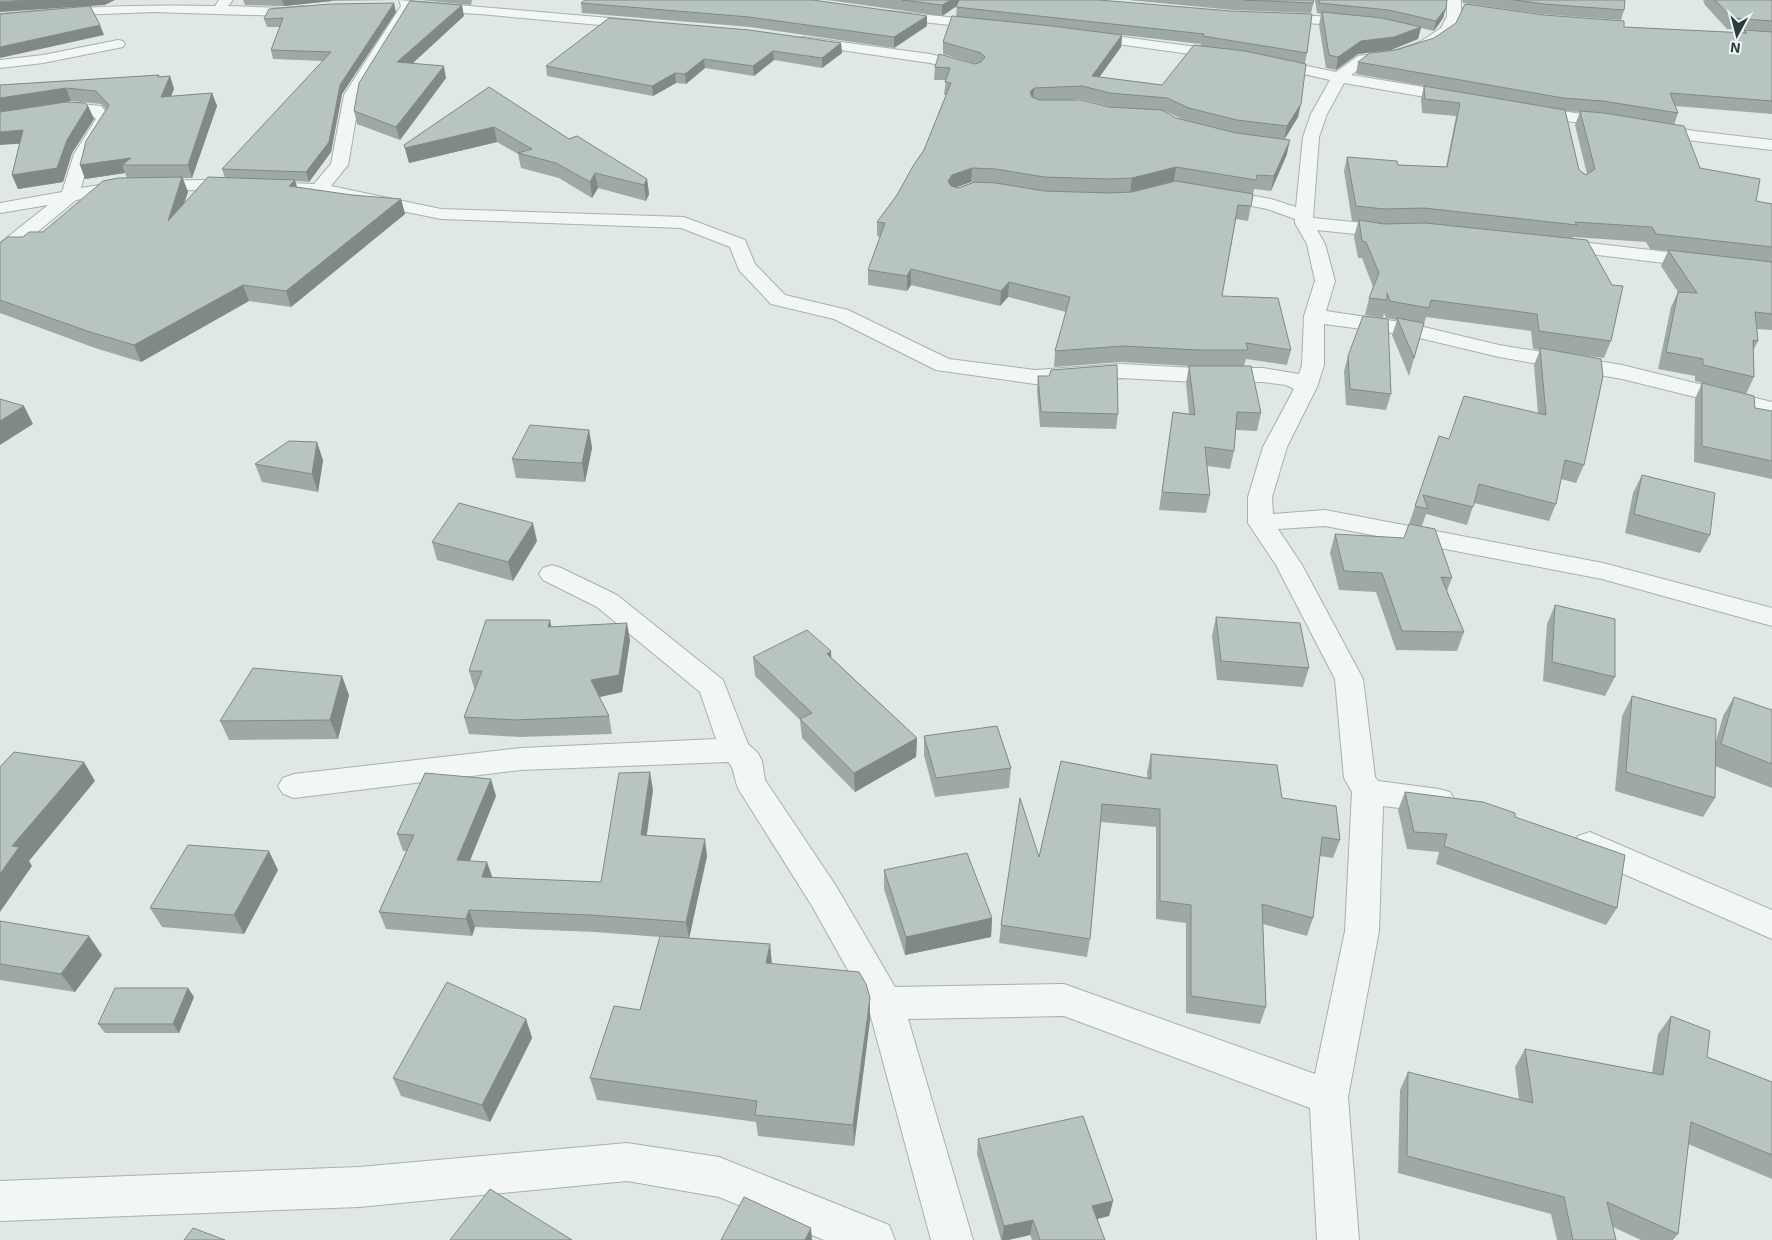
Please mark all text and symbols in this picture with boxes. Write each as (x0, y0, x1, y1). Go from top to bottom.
north arrow (1712, 10, 1762, 60)
text: N (1729, 39, 1741, 57)

